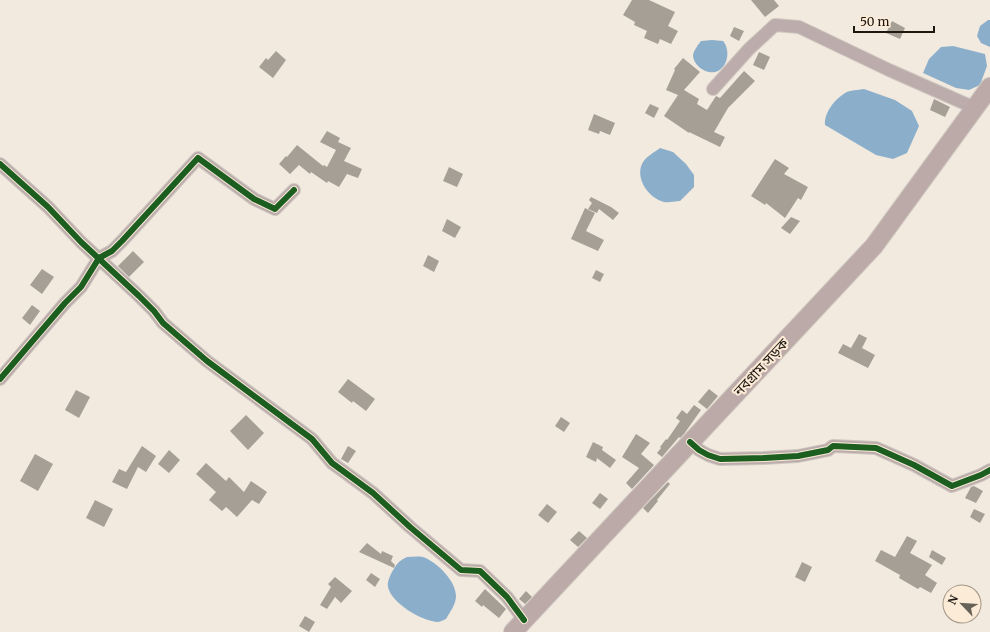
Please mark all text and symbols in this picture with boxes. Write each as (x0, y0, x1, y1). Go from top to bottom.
scale bar (854, 8, 934, 34)
text: 50 m (860, 14, 889, 29)
street label: নবগ্রাম সড়ক (729, 334, 793, 400)
north arrow (942, 584, 982, 624)
text: N (945, 593, 961, 607)

